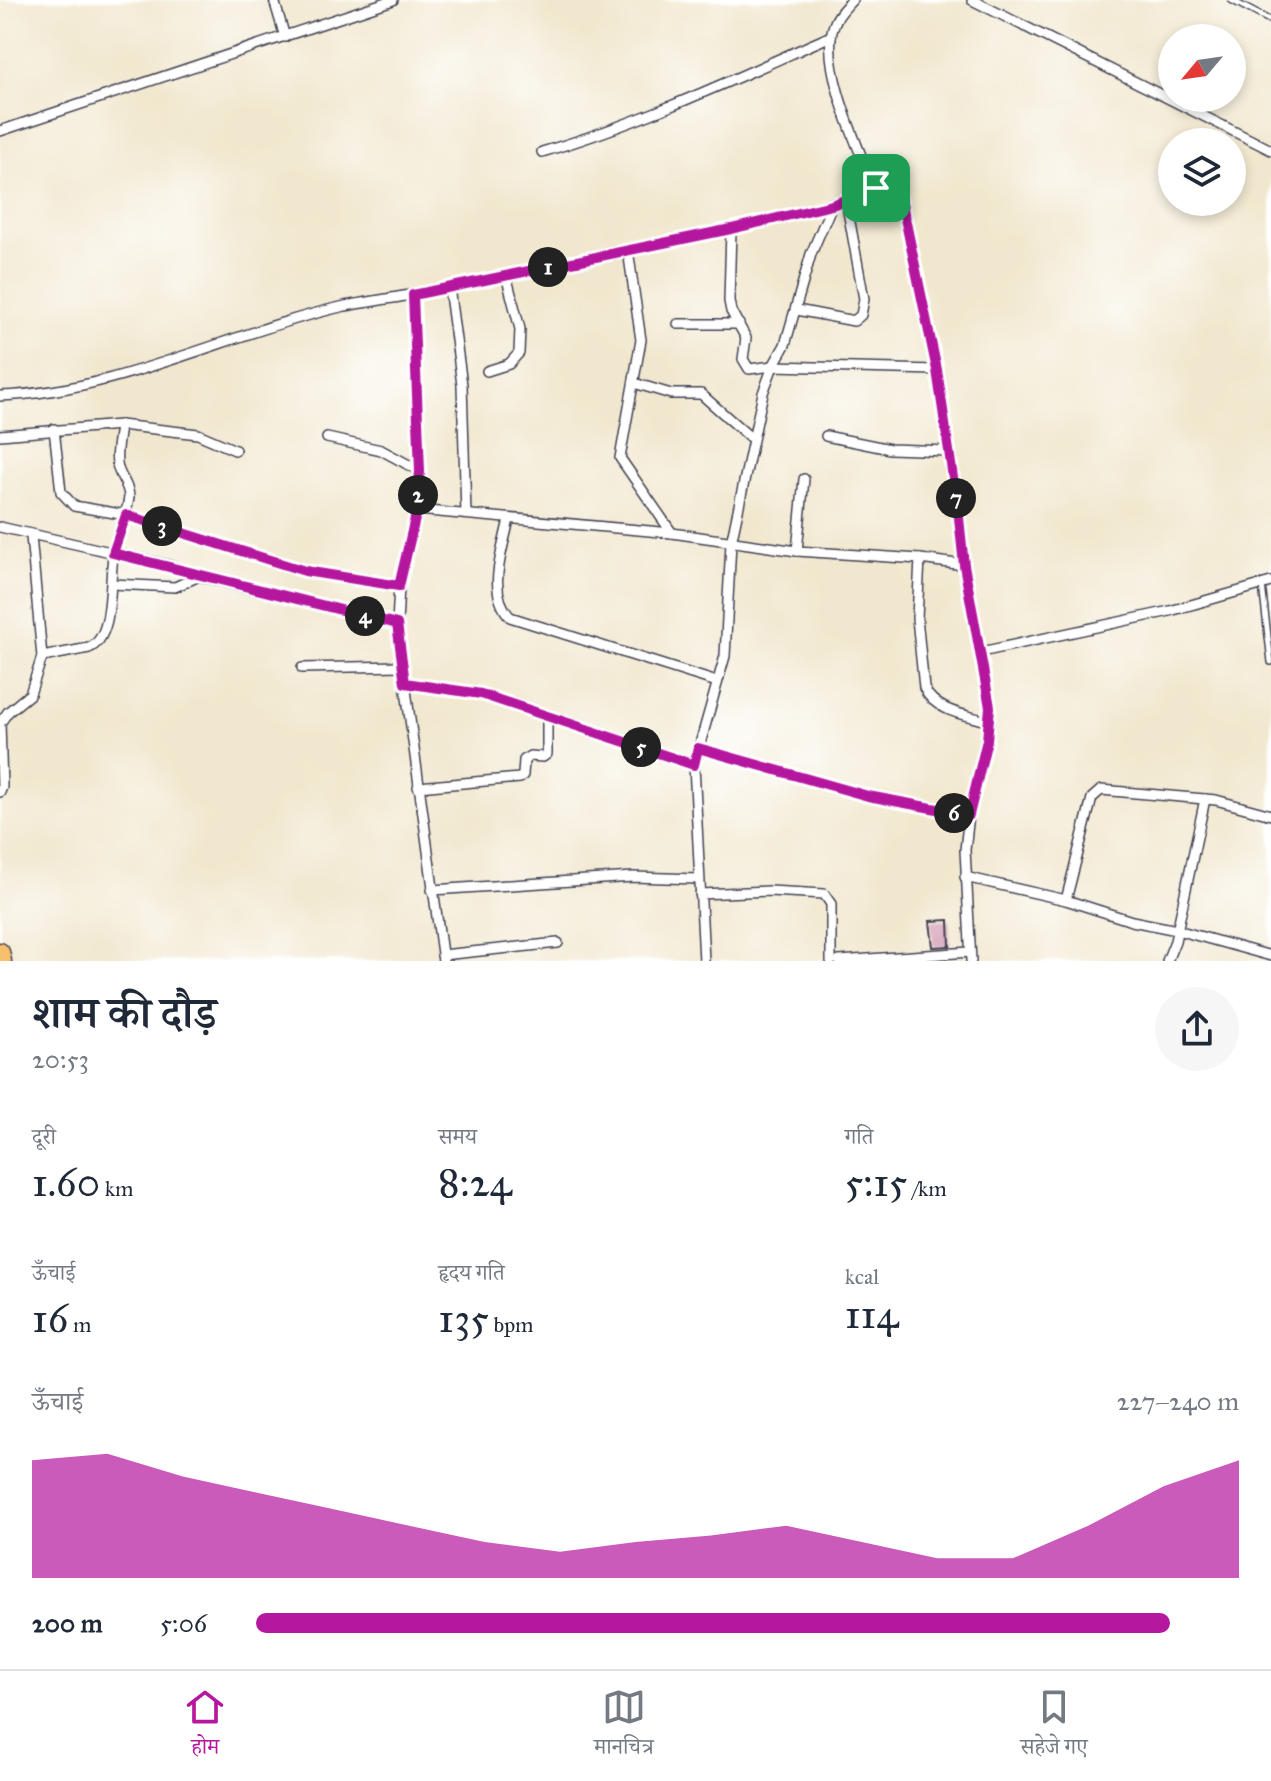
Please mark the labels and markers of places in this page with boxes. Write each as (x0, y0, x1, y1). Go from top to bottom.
pin (842, 154, 910, 222)
pin: 1 (528, 247, 568, 287)
pin: 2 (398, 475, 438, 515)
pin: 7 (936, 478, 976, 518)
pin: 3 (142, 506, 182, 546)
pin: 4 (345, 596, 385, 636)
pin: 5 (621, 727, 661, 767)
pin: 6 (934, 793, 974, 833)

